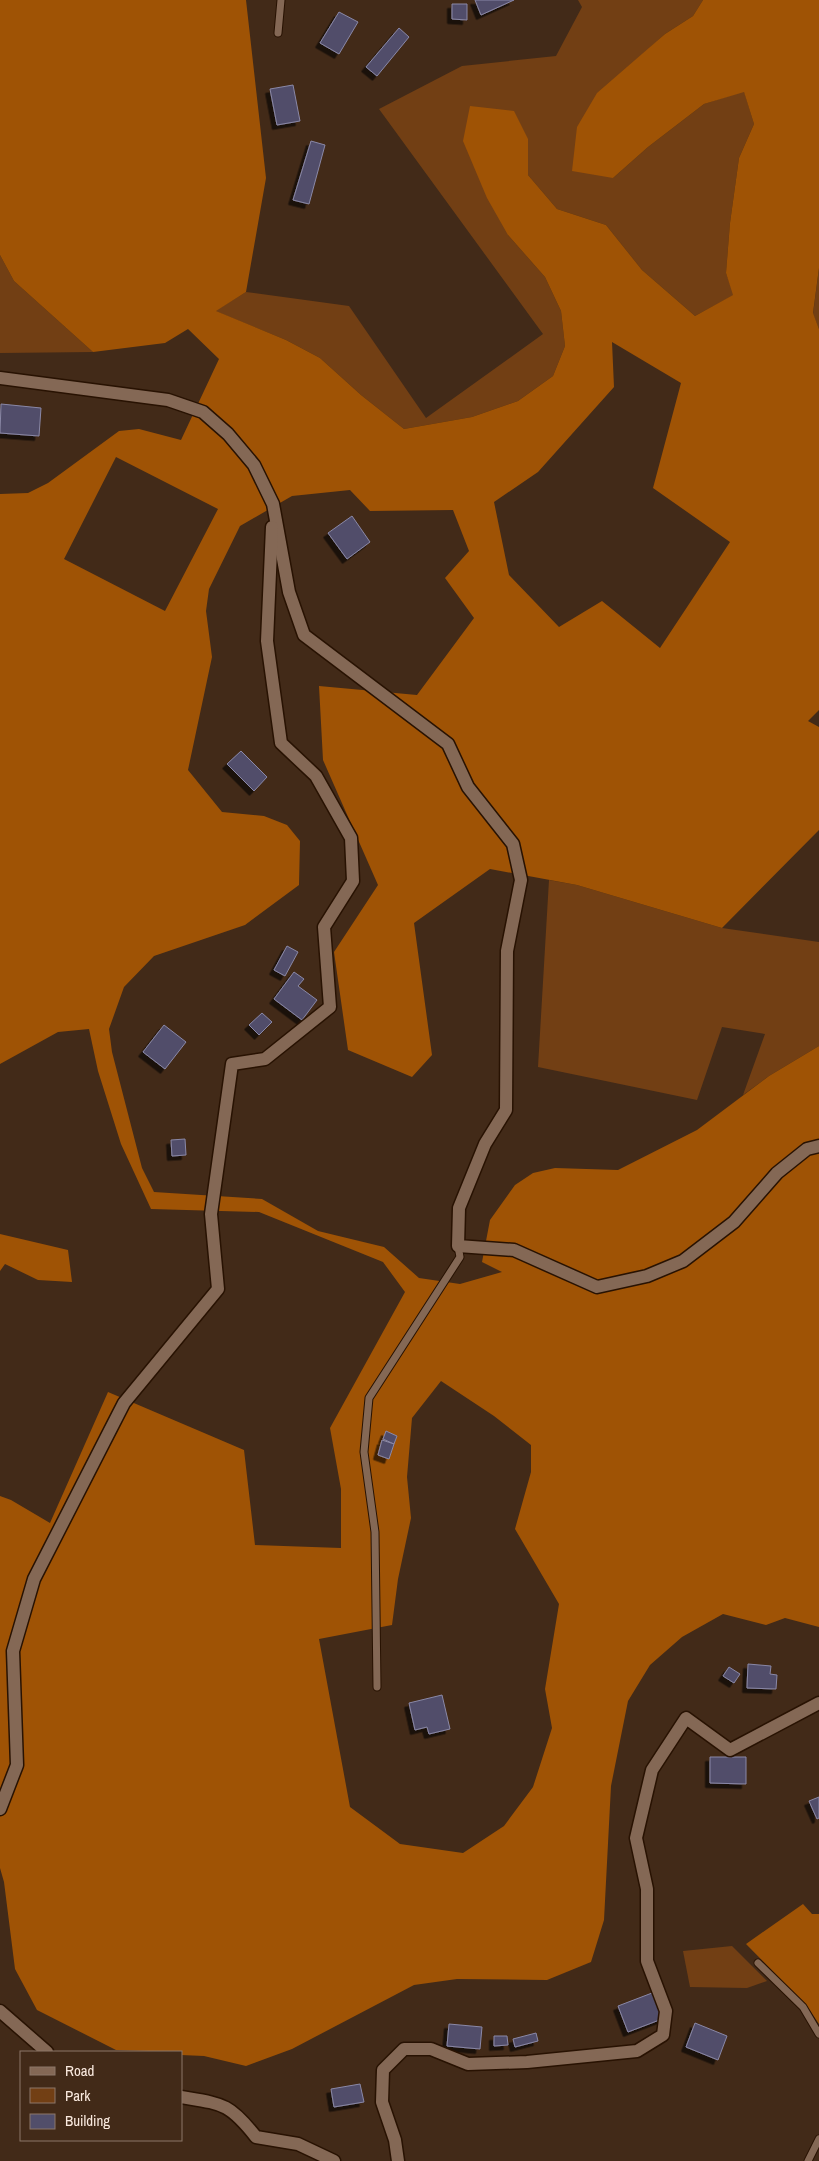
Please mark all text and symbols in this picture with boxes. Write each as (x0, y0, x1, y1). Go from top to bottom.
legend (20, 2051, 182, 2141)
text: Road (65, 2060, 94, 2081)
text: Park (65, 2085, 91, 2106)
text: Building (65, 2110, 110, 2131)

